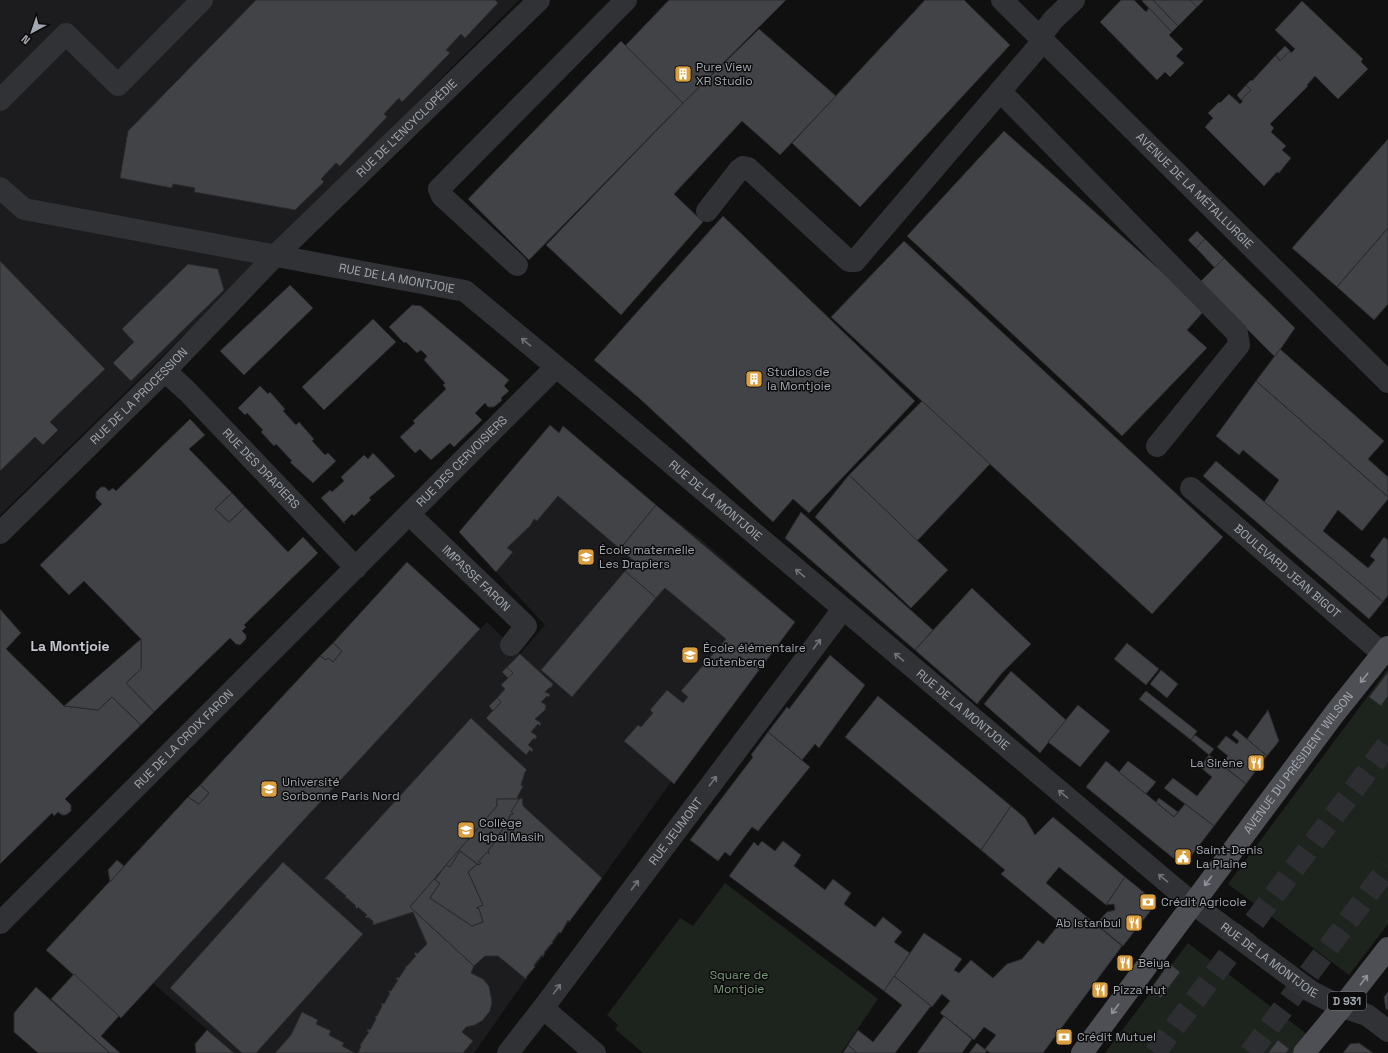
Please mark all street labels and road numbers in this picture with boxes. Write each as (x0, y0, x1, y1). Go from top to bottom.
street label: RUE DE L'ENCYCLOPÉDIE (353, 75, 461, 181)
street label: AVENUE DE LA MÉTALLURGIE (1133, 129, 1257, 252)
street label: RUE DE LA MONTJOIE (338, 260, 456, 297)
street label: RUE DE LA PROCESSION (87, 344, 191, 448)
street label: RUE DES CERVOISIERS (413, 412, 511, 510)
street label: RUE DES DRAPIERS (219, 425, 303, 512)
street label: RUE DE LA MONTJOIE (665, 457, 766, 545)
street label: BOULEVARD JEAN BIGOT (1230, 520, 1344, 622)
street label: IMPASSE FARON (438, 542, 514, 615)
street label: RUE DE LA MONTJOIE (913, 666, 1013, 754)
street label: RUE DE LA CROIX FARON (131, 686, 237, 792)
street label: AVENUE DU PRÉSIDENT WILSON (1240, 688, 1357, 837)
street label: RUE JEUMONT (645, 794, 706, 868)
street label: RUE DE LA MONTJOIE (1217, 919, 1321, 1002)
road number: D 931 (1328, 992, 1366, 1010)

